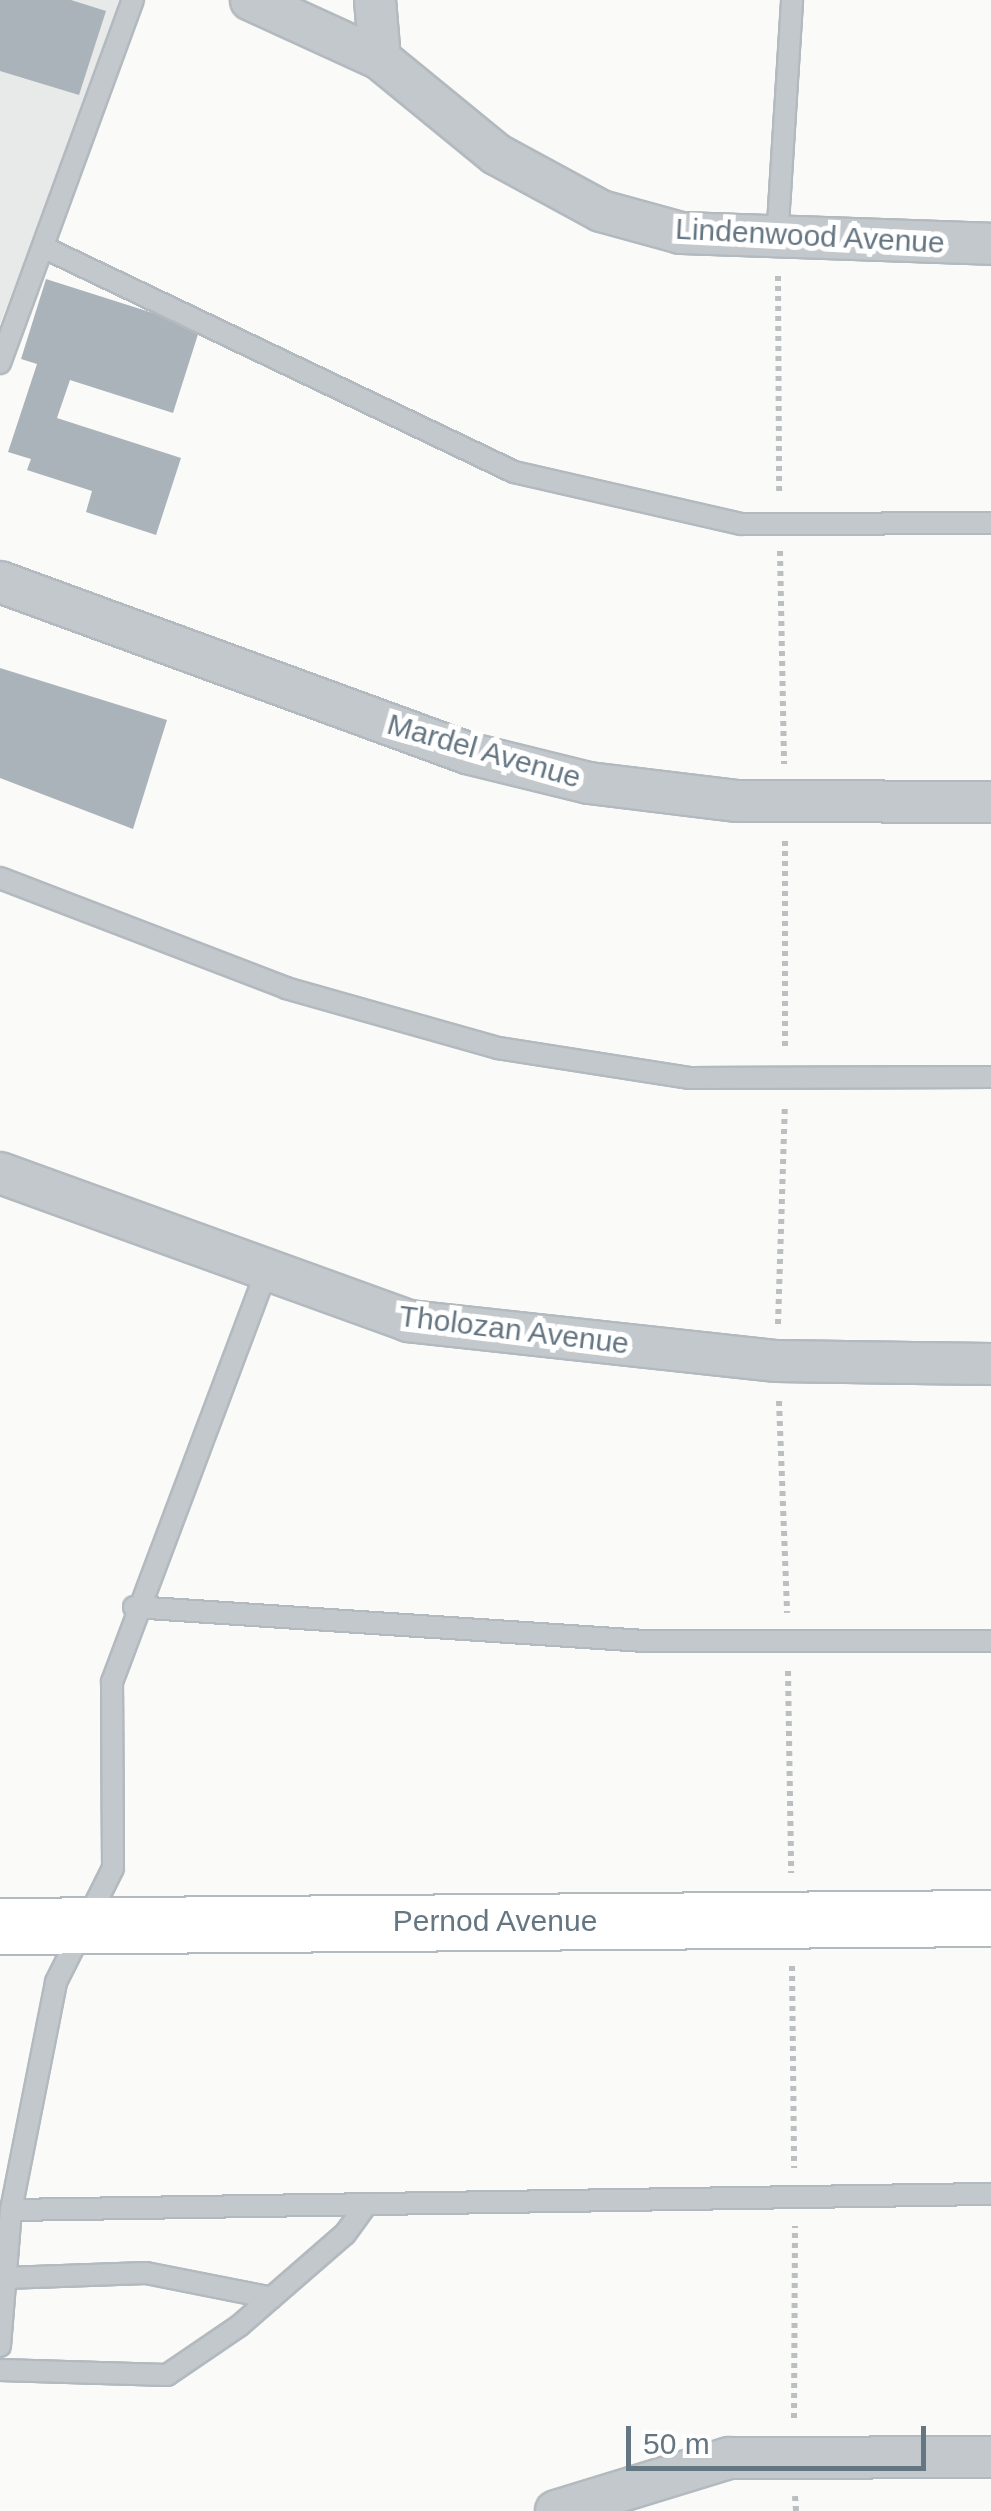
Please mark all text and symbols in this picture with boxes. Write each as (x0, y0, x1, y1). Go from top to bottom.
street label: Lindenwood Avenue (674, 211, 946, 261)
street label: Mardel Avenue (382, 706, 586, 796)
street label: Tholozan Avenue (396, 1298, 632, 1362)
street label: Pernod Avenue (392, 1903, 598, 1939)
scale bar (631, 2406, 931, 2468)
text: 50 m (643, 2427, 710, 2460)

